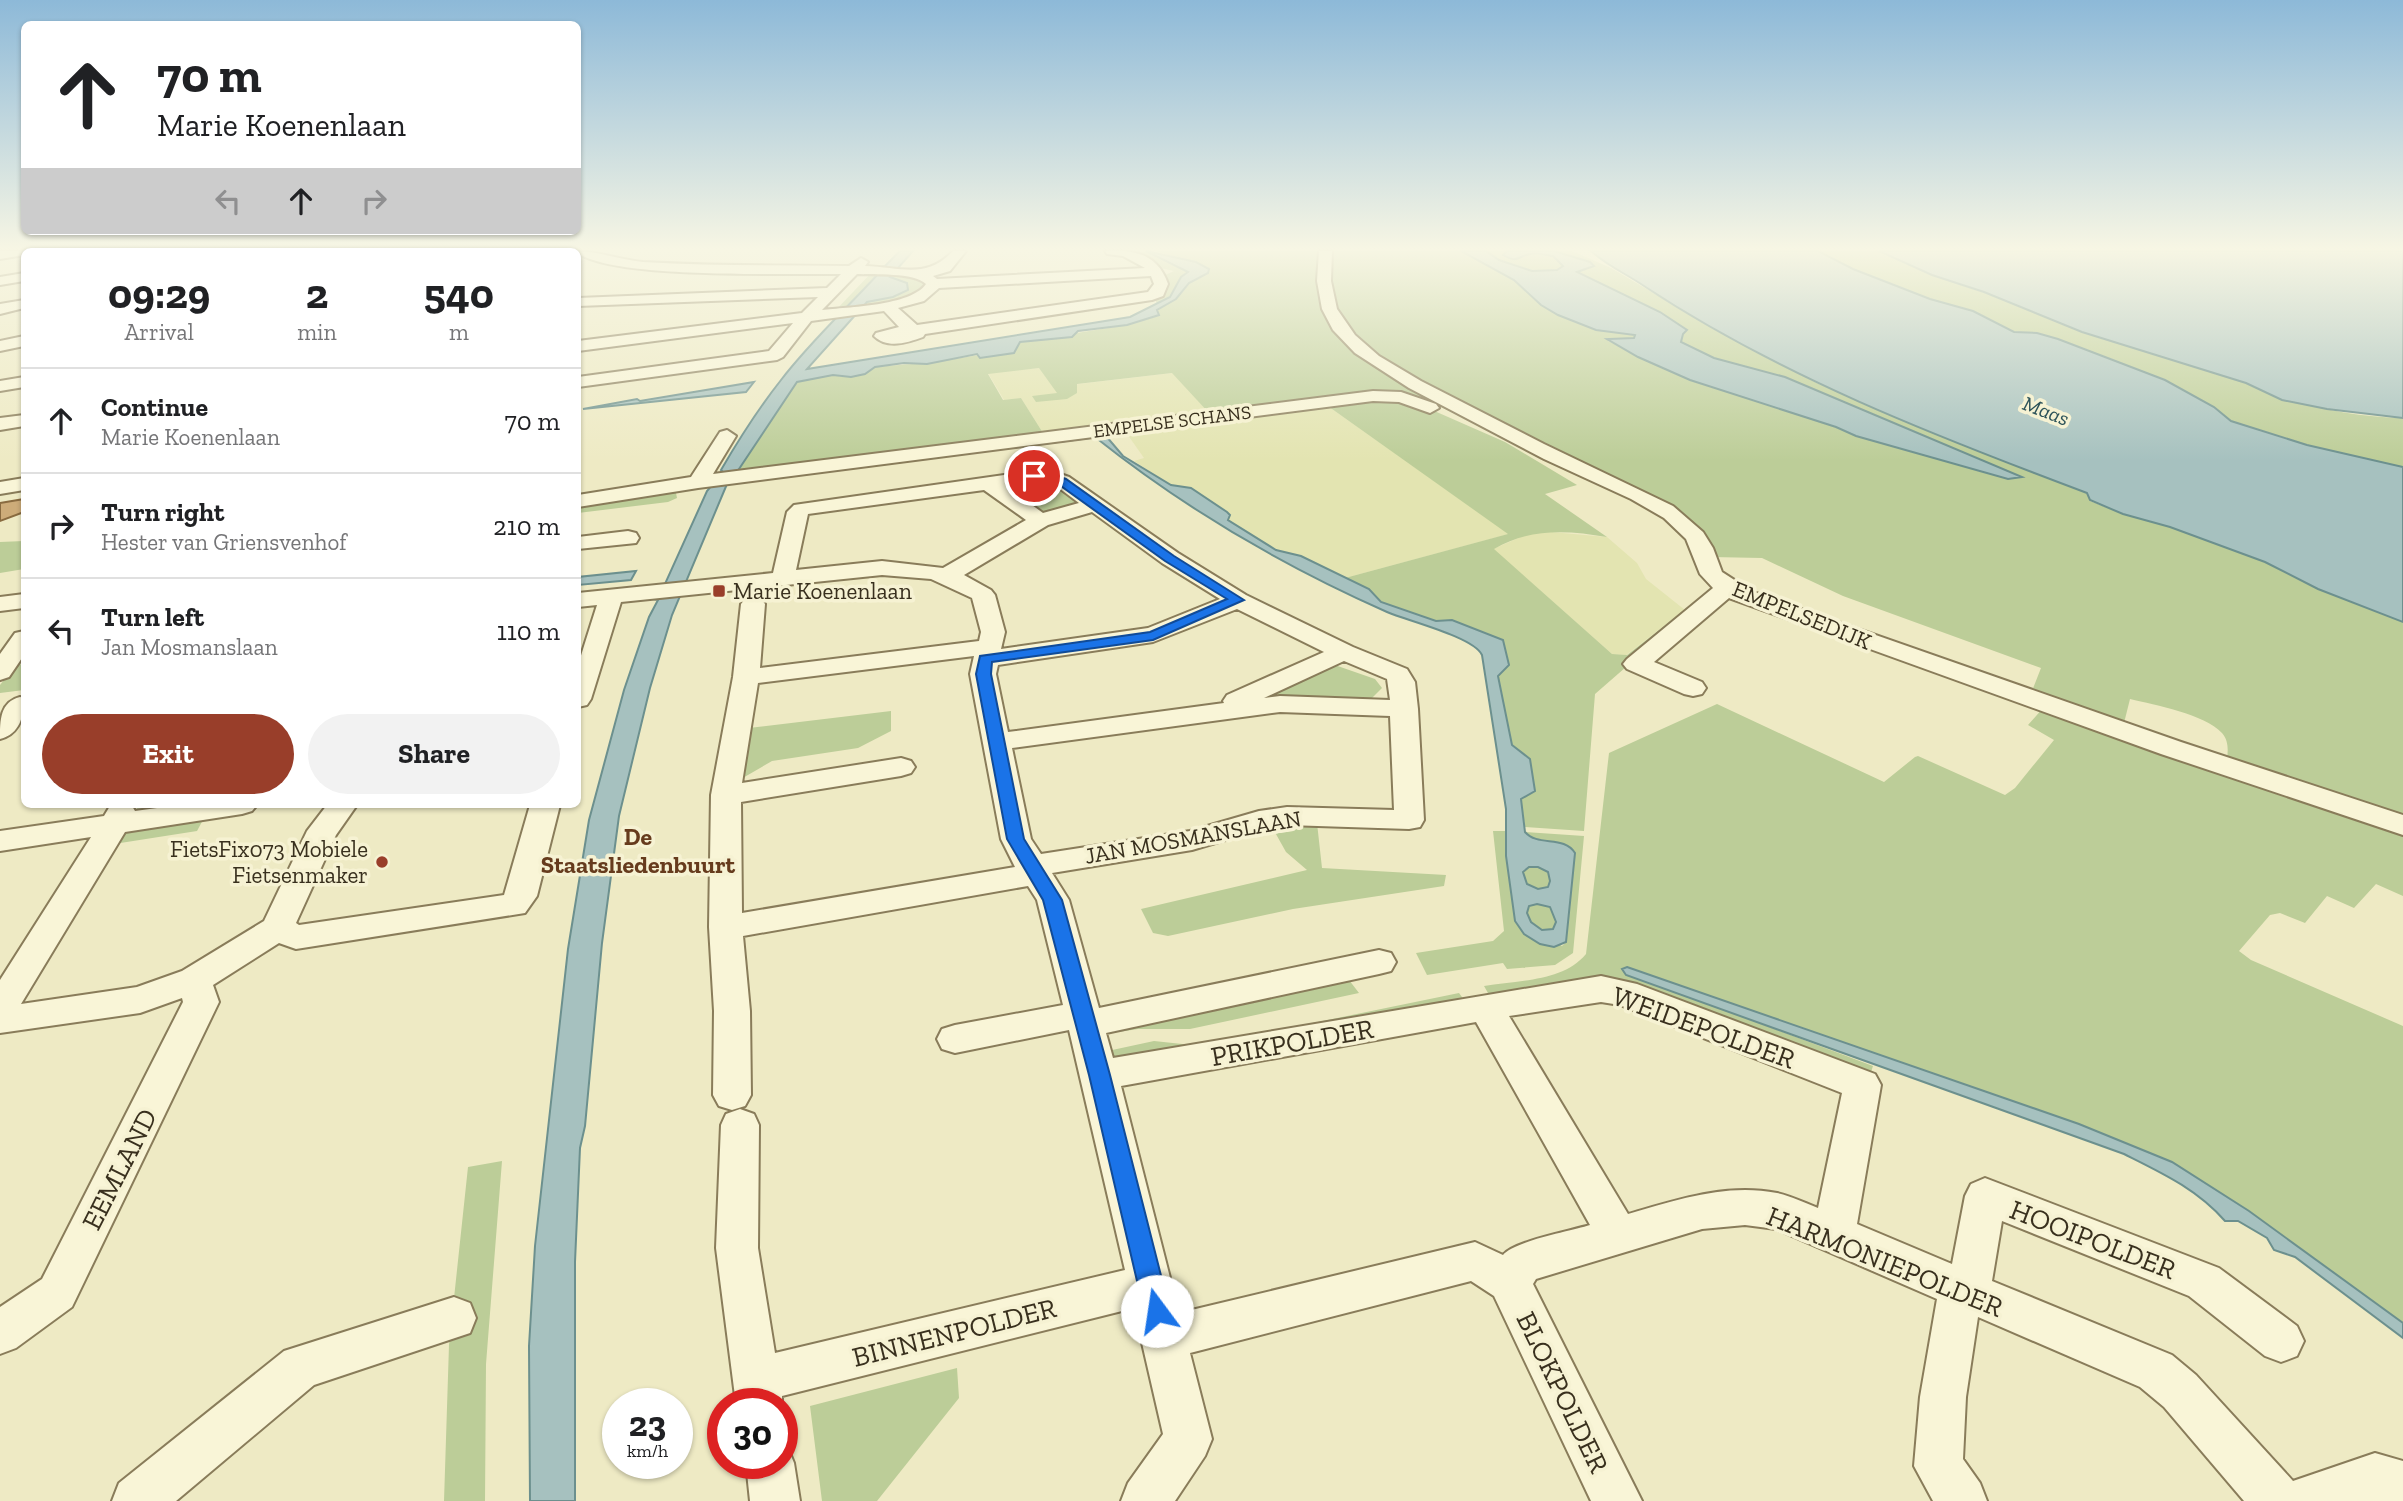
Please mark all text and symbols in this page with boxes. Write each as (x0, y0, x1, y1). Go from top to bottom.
text: 70 m (157, 46, 262, 105)
icon: ahead (42, 49, 133, 140)
text: Marie Koenenlaan (157, 106, 406, 144)
icon: left (209, 182, 247, 220)
icon: ahead (282, 182, 320, 220)
icon: right (355, 182, 393, 220)
text: 09:29 (108, 268, 210, 319)
text: 2 (306, 268, 328, 319)
text: 540 (424, 268, 494, 319)
text: Arrival (124, 318, 194, 346)
text: min (297, 318, 337, 346)
text: m (449, 318, 469, 346)
water label: Maas (2020, 390, 2073, 431)
text: Continue (101, 391, 208, 423)
street label: EMPELSE SCHANS (1092, 400, 1252, 443)
icon: ahead (42, 402, 80, 440)
text: 70 m (504, 405, 560, 437)
text: Marie Koenenlaan (101, 423, 280, 451)
pin (1004, 446, 1064, 506)
icon: arrive (1015, 457, 1053, 495)
text: Turn right (101, 496, 224, 528)
icon: right (42, 507, 80, 545)
text: 210 m (493, 510, 560, 542)
text: Hester van Griensvenhof (101, 528, 347, 556)
street label: EMPELSEDIJK (1728, 574, 1876, 656)
place label: Marie Koenenlaan (733, 577, 912, 605)
marker: Marie Koenenlaan (711, 583, 727, 599)
text: Turn left (101, 601, 204, 633)
icon: left (42, 612, 80, 650)
text: 110 m (497, 615, 560, 647)
text: Jan Mosmanslaan (101, 633, 278, 661)
button: Exit (42, 714, 294, 794)
button: Share (308, 714, 560, 794)
street label: JAN MOSMANSLAAN (1082, 804, 1304, 870)
district label: De Staatsliedenbuurt (541, 822, 736, 879)
place label: FietsFix073 Mobiele Fietsenmaker (170, 835, 368, 889)
marker: FietsFix073 Mobiele Fietsenmaker (374, 854, 390, 870)
street label: WEIDEPOLDER (1608, 979, 1800, 1076)
street label: PRIKPOLDER (1208, 1012, 1376, 1073)
street label: EEMLAND (75, 1103, 164, 1235)
street label: HOOIPOLDER (2005, 1193, 2180, 1286)
street label: HARMONIEPOLDER (1762, 1199, 2008, 1324)
position arrow (1120, 1274, 1194, 1348)
street label: BINNENPOLDER (849, 1291, 1059, 1374)
street label: BLOKPOLDER (1509, 1306, 1616, 1478)
speed limit sign: 30 (707, 1388, 798, 1479)
text: 23 (629, 1403, 666, 1445)
text: km/h (627, 1440, 668, 1462)

